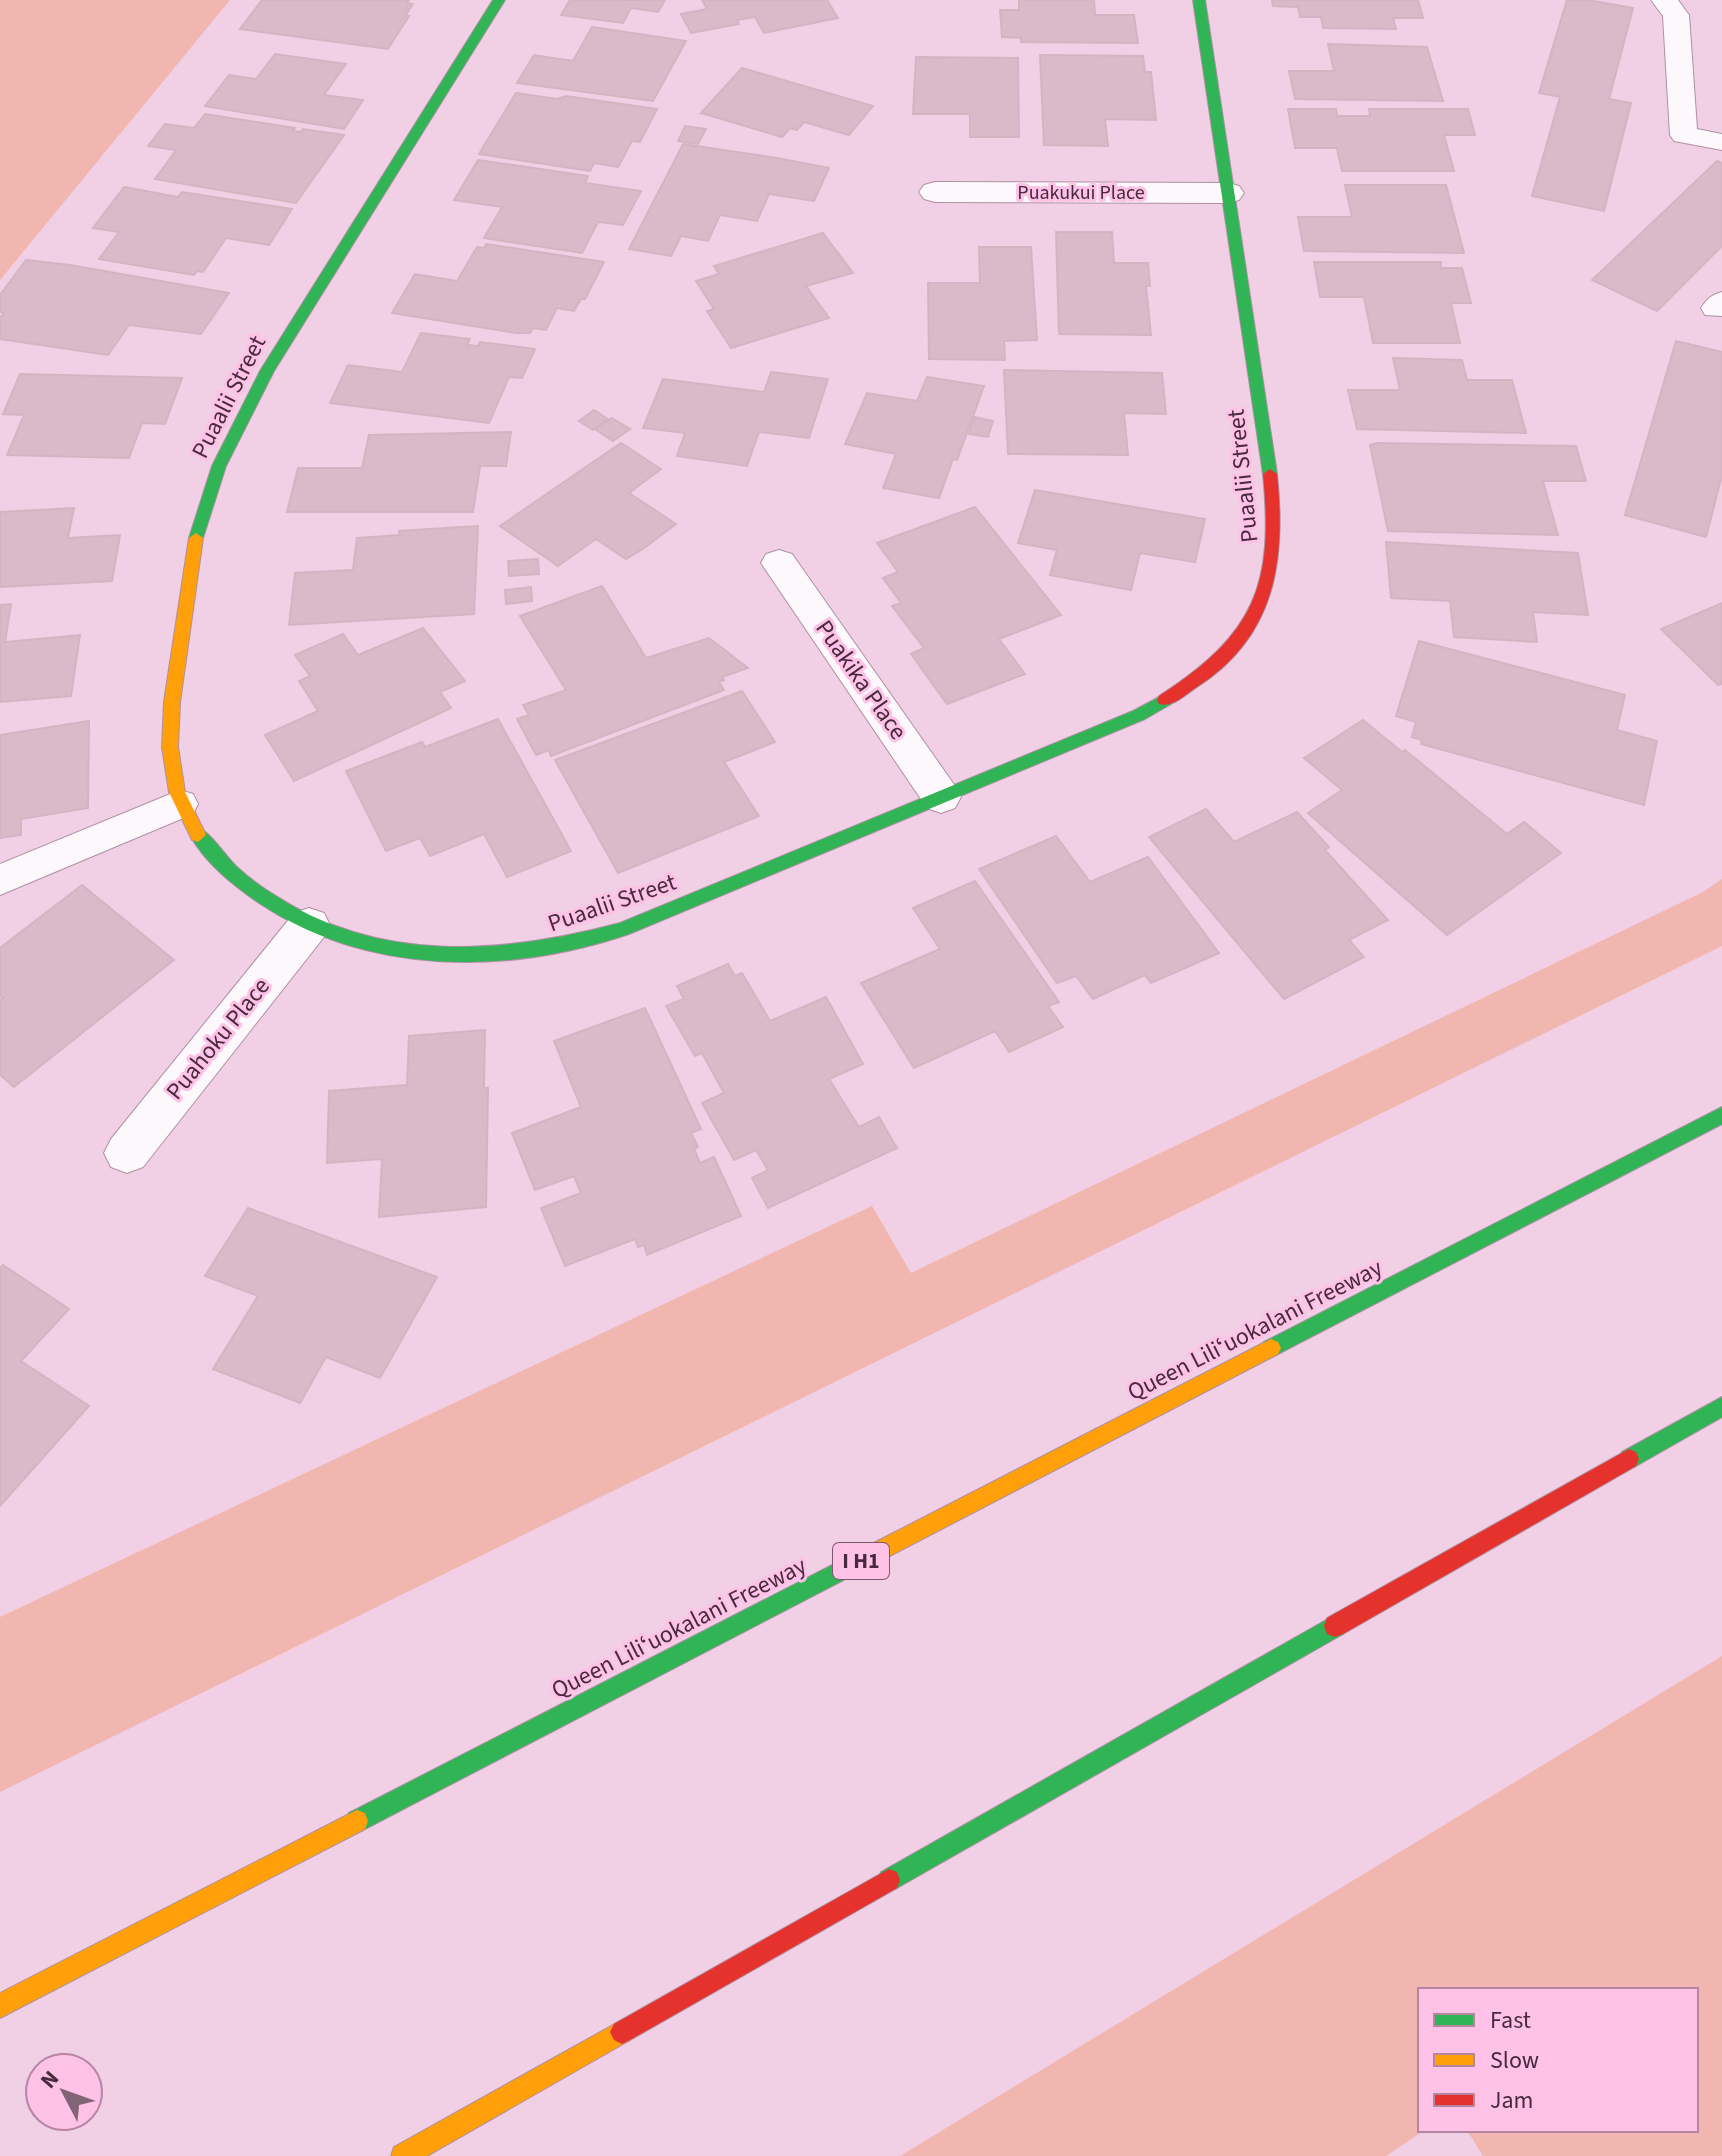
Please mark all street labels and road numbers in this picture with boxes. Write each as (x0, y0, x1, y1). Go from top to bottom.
street label: Puakukui Place (1017, 179, 1145, 207)
street label: Puaalii Street (183, 329, 275, 465)
street label: Puaalii Street (1219, 408, 1267, 544)
street label: Puakika Place (807, 613, 915, 747)
street label: Puaalii Street (543, 865, 681, 941)
street label: Puahoku Place (158, 970, 278, 1108)
street label: Queen Liliʻuokalani Freeway (1121, 1250, 1389, 1410)
road number: I H1 (833, 1543, 889, 1579)
street label: Queen Liliʻuokalani Freeway (545, 1548, 813, 1708)

